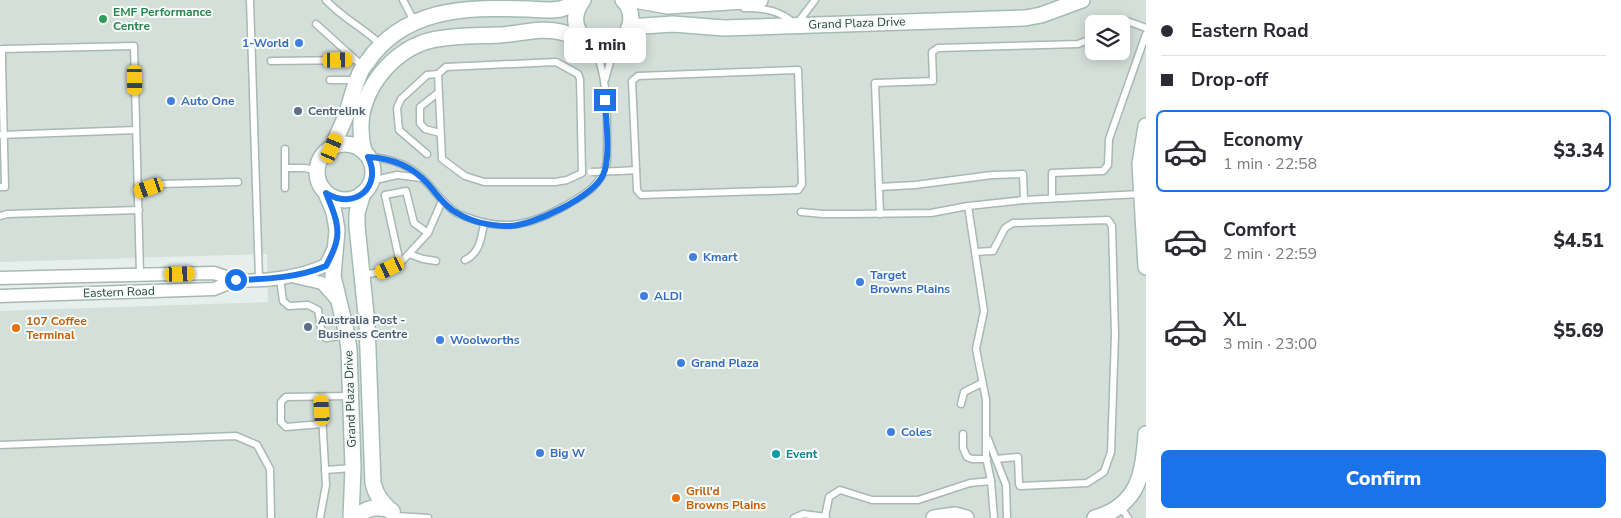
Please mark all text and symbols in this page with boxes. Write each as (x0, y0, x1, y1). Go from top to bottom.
place label: EMF Performance Centre (113, 4, 212, 34)
marker: EMF Performance Centre (97, 13, 109, 25)
street label: Grand Plaza Drive (808, 13, 906, 33)
map controls (1085, 15, 1130, 60)
button: layers (1085, 15, 1130, 60)
text: Eastern Road (1191, 18, 1309, 44)
callout: 1 min (564, 28, 646, 62)
text: 1 min (584, 34, 626, 56)
place label: 1-World (242, 35, 289, 51)
marker: 1-World (293, 37, 305, 49)
car (322, 52, 353, 68)
car (127, 65, 142, 95)
text: Drop-off (1191, 67, 1268, 93)
route end (594, 89, 616, 111)
place label: Auto One (181, 93, 235, 109)
marker: Auto One (165, 95, 177, 107)
place label: Centrelink (308, 103, 366, 119)
marker: Centrelink (292, 105, 304, 117)
text: Economy (1223, 127, 1303, 153)
icon: car (1163, 129, 1208, 174)
car (319, 131, 344, 165)
text: $3.34 (1553, 138, 1604, 164)
text: 1 min · 22:58 (1223, 153, 1317, 175)
car (132, 176, 165, 200)
text: Comfort (1223, 217, 1296, 243)
icon: car (1163, 219, 1208, 264)
text: $4.51 (1553, 228, 1604, 254)
text: 2 min · 22:59 (1223, 243, 1317, 265)
place label: Kmart (703, 249, 738, 265)
marker: Kmart (687, 251, 699, 263)
car (373, 255, 406, 281)
car (164, 266, 195, 282)
place label: Target Browns Plains (870, 267, 950, 297)
route start (225, 269, 247, 291)
marker: Target Browns Plains (854, 276, 866, 288)
street label: Eastern Road (83, 283, 155, 301)
place label: ALDI (654, 288, 682, 304)
marker: ALDI (638, 290, 650, 302)
text: XL (1223, 307, 1246, 333)
icon: car (1163, 309, 1208, 354)
place label: Australia Post - Business Centre (318, 312, 408, 342)
place label: 107 Coffee Terminal (26, 313, 87, 343)
text: $5.69 (1553, 318, 1604, 344)
marker: Australia Post - Business Centre (302, 321, 314, 333)
marker: 107 Coffee Terminal (10, 322, 22, 334)
place label: Woolworths (450, 332, 520, 348)
text: 3 min · 23:00 (1223, 333, 1317, 355)
marker: Woolworths (434, 334, 446, 346)
street label: Grand Plaza Drive (340, 350, 360, 448)
place label: Grand Plaza (691, 355, 759, 371)
marker: Grand Plaza (675, 357, 687, 369)
car (313, 395, 330, 425)
place label: Coles (901, 424, 932, 440)
marker: Coles (885, 426, 897, 438)
place label: Big W (550, 445, 586, 461)
place label: Event (786, 446, 818, 462)
marker: Big W (534, 447, 546, 459)
marker: Event (770, 448, 782, 460)
button: Confirm (1161, 450, 1606, 508)
place label: Grill'd Browns Plains (686, 483, 766, 513)
marker: Grill'd Browns Plains (670, 492, 682, 504)

